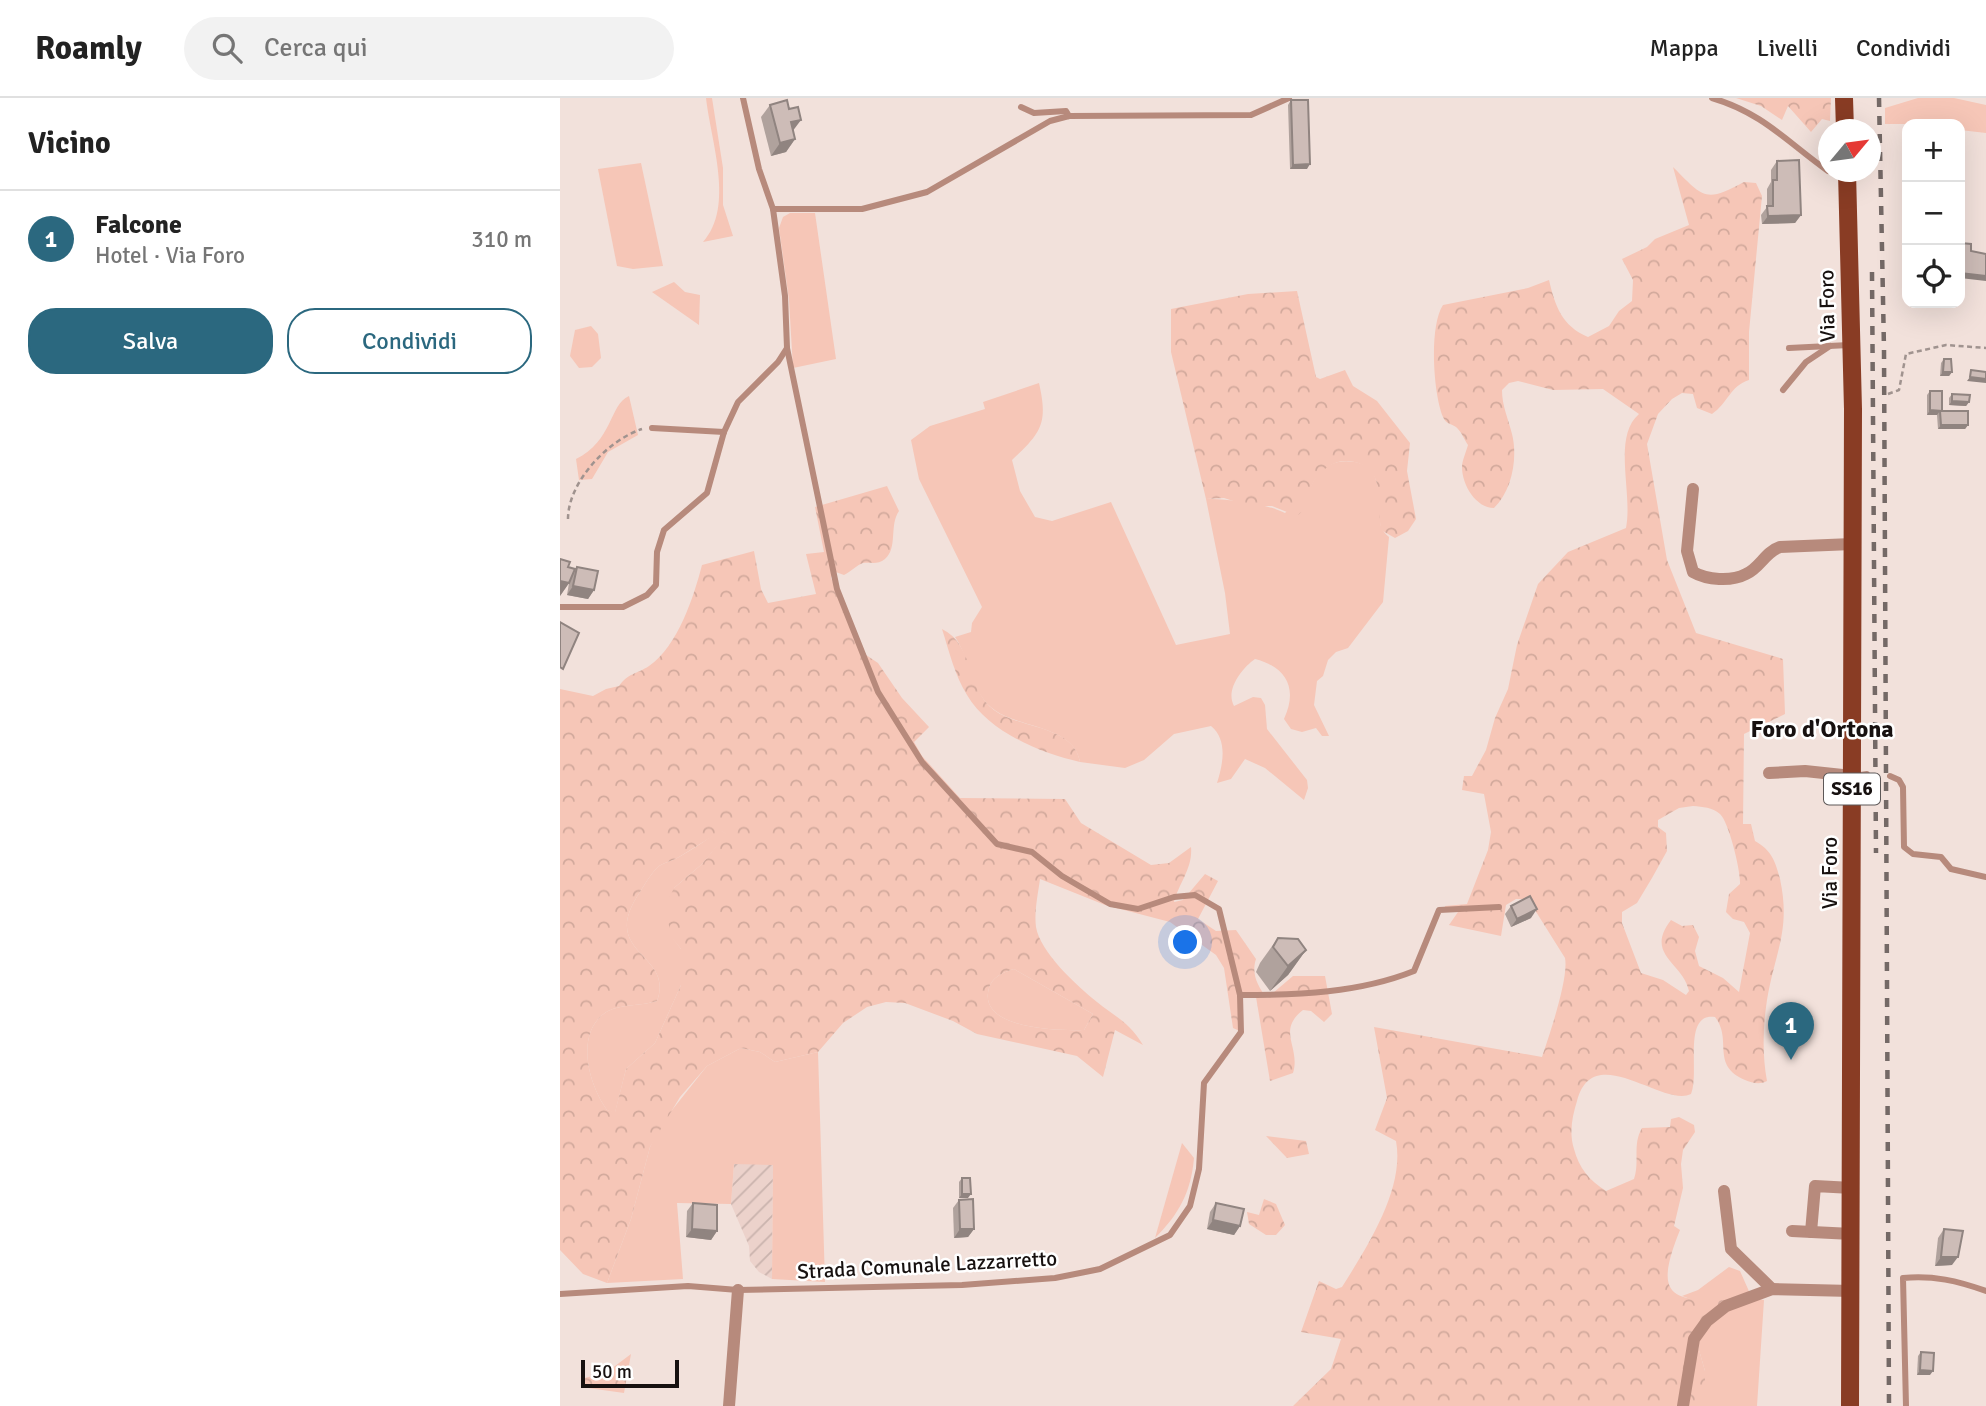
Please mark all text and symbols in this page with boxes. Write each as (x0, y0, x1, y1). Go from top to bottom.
search box (184, 17, 674, 80)
text: Roamly (35, 28, 142, 69)
icon: search (208, 29, 246, 67)
text: Cerca qui (264, 32, 368, 64)
text: Mappa (1650, 33, 1719, 63)
text: Livelli (1757, 33, 1818, 63)
text: Condividi (1856, 33, 1951, 63)
north arrow (1818, 119, 1881, 182)
map controls (1902, 119, 1965, 308)
button: + (1902, 119, 1965, 182)
text: Vicino (28, 125, 111, 162)
button: − (1902, 182, 1965, 245)
text: Falcone (95, 209, 182, 241)
text: 1 (45, 225, 57, 254)
text: 310 m (471, 225, 532, 254)
text: Hotel · Via Foro (95, 241, 245, 270)
button: locate (1902, 245, 1965, 308)
street label: Via Foro (1813, 270, 1841, 342)
button: Salva (28, 308, 273, 374)
button: Condividi (287, 308, 532, 374)
district label: Foro d'Ortona (1750, 714, 1894, 744)
road number: SS16 (1824, 774, 1880, 804)
street label: Via Foro (1817, 837, 1843, 909)
your location (1168, 925, 1202, 959)
pin: 1 (1768, 1002, 1814, 1060)
street label: Strada Comunale Lazzarretto (796, 1245, 1058, 1285)
scale bar (581, 1357, 679, 1389)
text: 50 m (592, 1360, 632, 1384)

